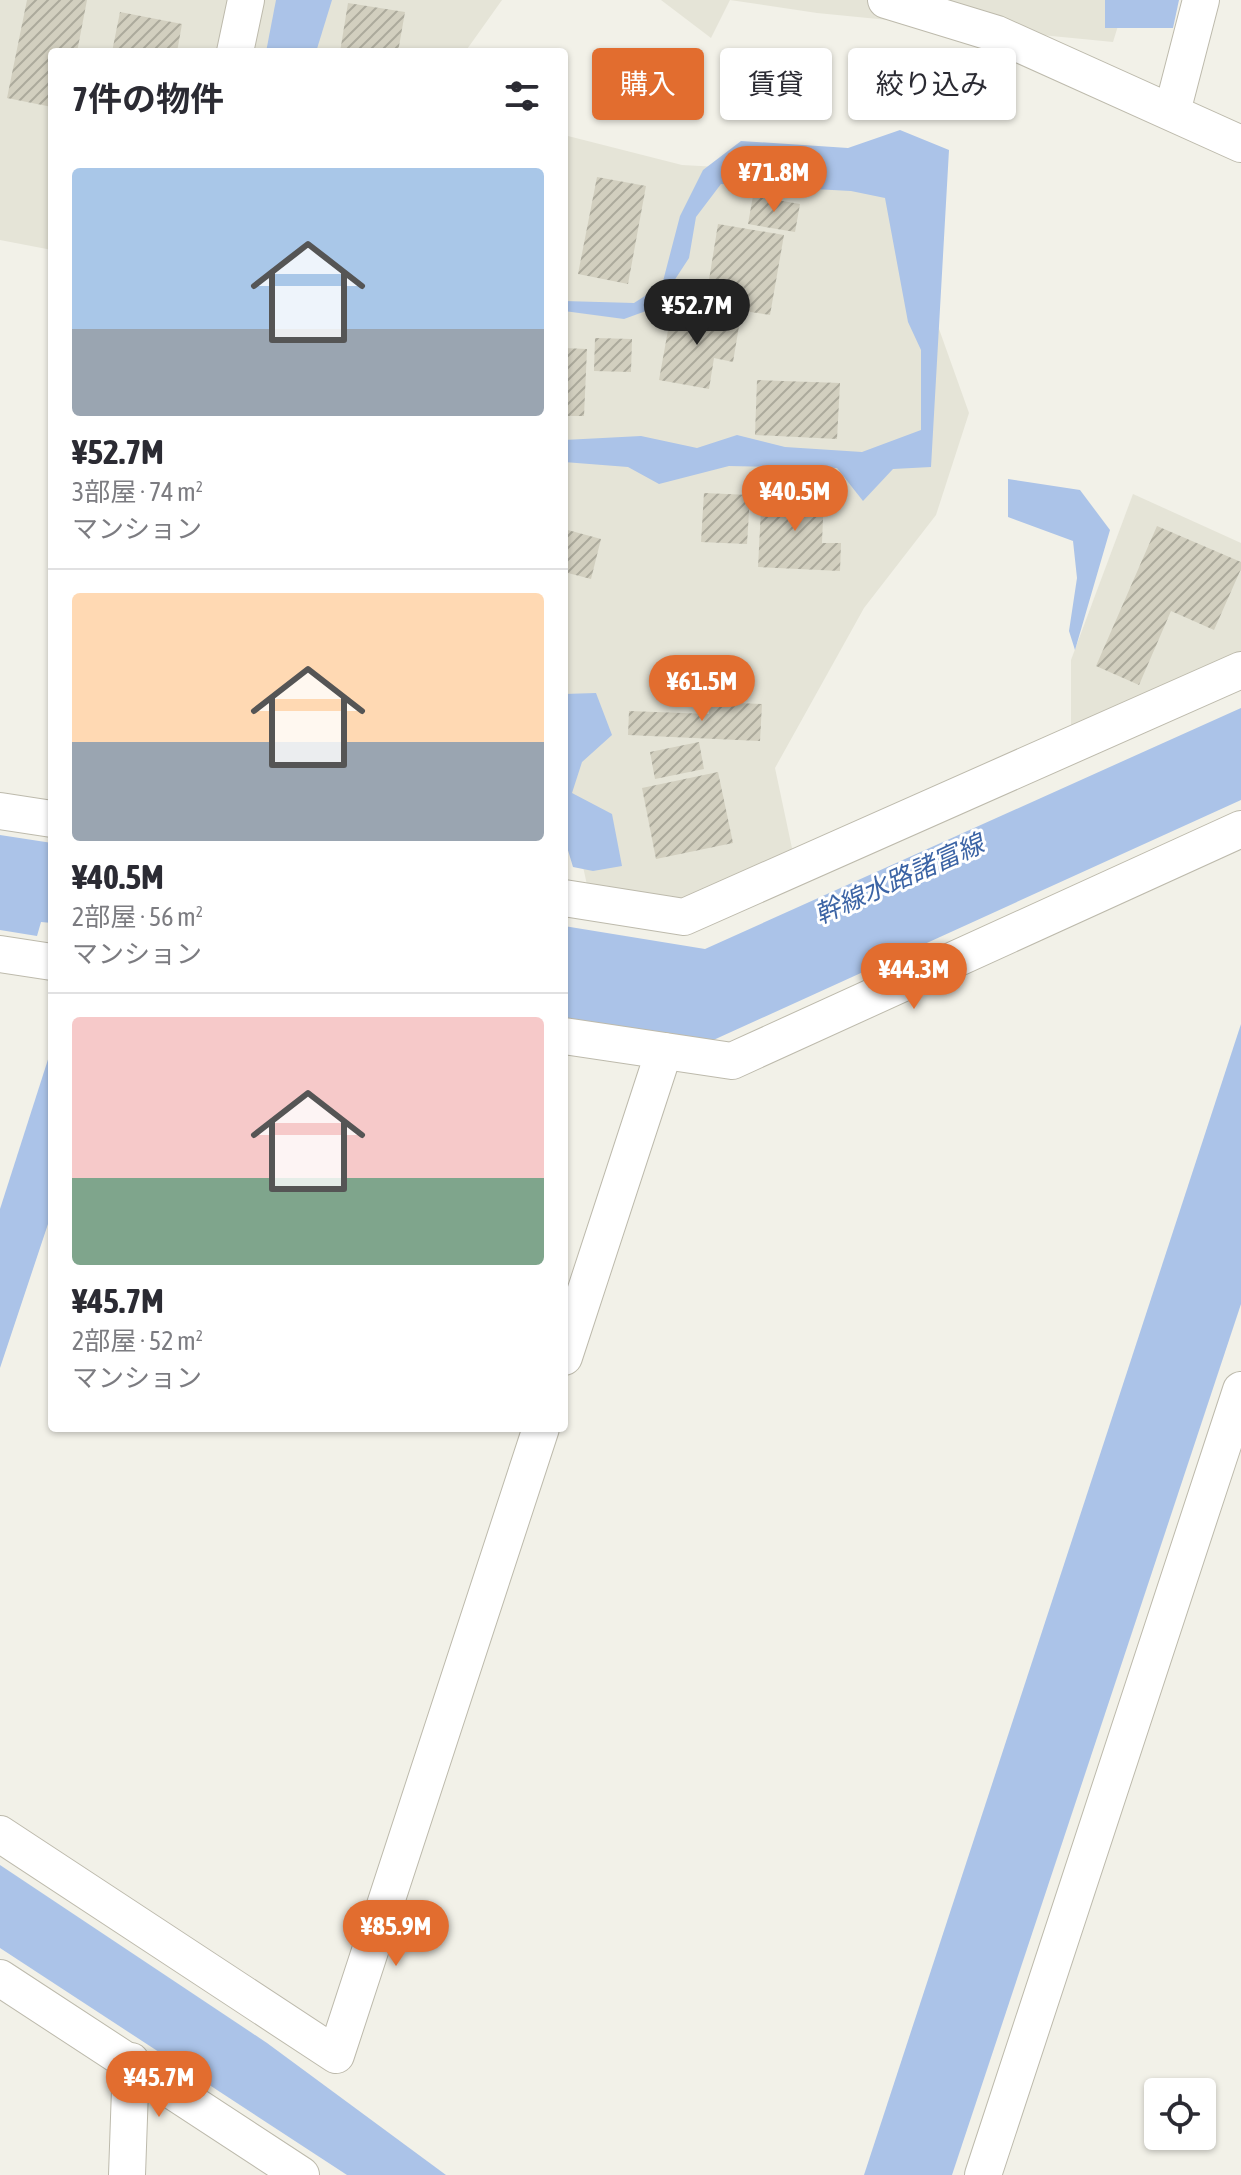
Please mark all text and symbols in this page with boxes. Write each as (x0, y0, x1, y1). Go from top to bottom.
chip: 購入 (592, 48, 704, 120)
chip: 賃貸 (720, 48, 832, 120)
chip: 絞り込み (848, 48, 1016, 120)
icon: filters (500, 74, 544, 118)
text: 7件の物件 (72, 79, 224, 118)
pin: ¥71.8M (709, 146, 839, 214)
text: ¥71.8M (739, 157, 809, 187)
icon: home (236, 220, 380, 364)
pin: ¥52.7M (632, 279, 762, 347)
text: ¥52.7M (662, 290, 732, 320)
text: ¥52.7M (72, 432, 164, 471)
pin: ¥40.5M (730, 465, 860, 533)
text: ¥40.5M (760, 476, 830, 506)
text: 3部屋 · 74 m² (72, 477, 203, 507)
text: マンション (72, 514, 202, 544)
icon: home (236, 645, 380, 789)
pin: ¥61.5M (637, 655, 767, 723)
text: ¥61.5M (667, 666, 737, 696)
water label: 幹線水路諸富線 (810, 827, 991, 930)
text: ¥40.5M (72, 857, 164, 896)
text: 2部屋 · 56 m² (72, 902, 203, 932)
text: マンション (72, 939, 202, 969)
pin: ¥44.3M (849, 943, 979, 1011)
text: ¥44.3M (879, 954, 949, 984)
icon: home (236, 1069, 380, 1213)
text: ¥45.7M (72, 1281, 164, 1320)
text: 2部屋 · 52 m² (72, 1326, 203, 1356)
text: マンション (72, 1363, 202, 1393)
pin: ¥85.9M (331, 1900, 461, 1968)
text: ¥85.9M (361, 1911, 431, 1941)
pin: ¥45.7M (94, 2051, 224, 2119)
text: ¥45.7M (124, 2062, 194, 2092)
map controls (1144, 2078, 1216, 2150)
button: locate (1144, 2078, 1216, 2150)

